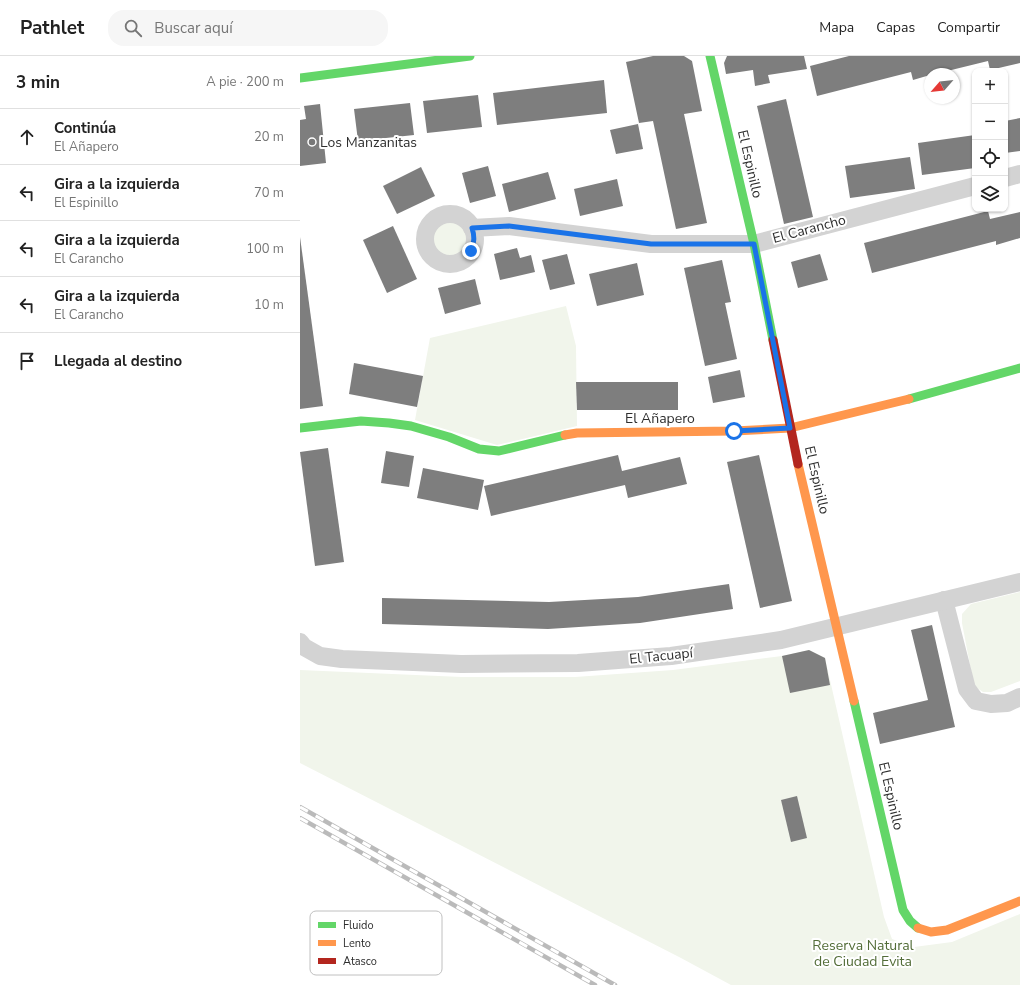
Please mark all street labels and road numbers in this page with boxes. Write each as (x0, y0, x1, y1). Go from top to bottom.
street label: El Espinillo (733, 128, 767, 200)
street label: El Carancho (770, 210, 848, 248)
street label: El Añapero (625, 409, 695, 428)
street label: El Espinillo (800, 444, 834, 516)
street label: El Tacuapí (628, 643, 694, 669)
street label: El Espinillo (874, 760, 908, 832)

